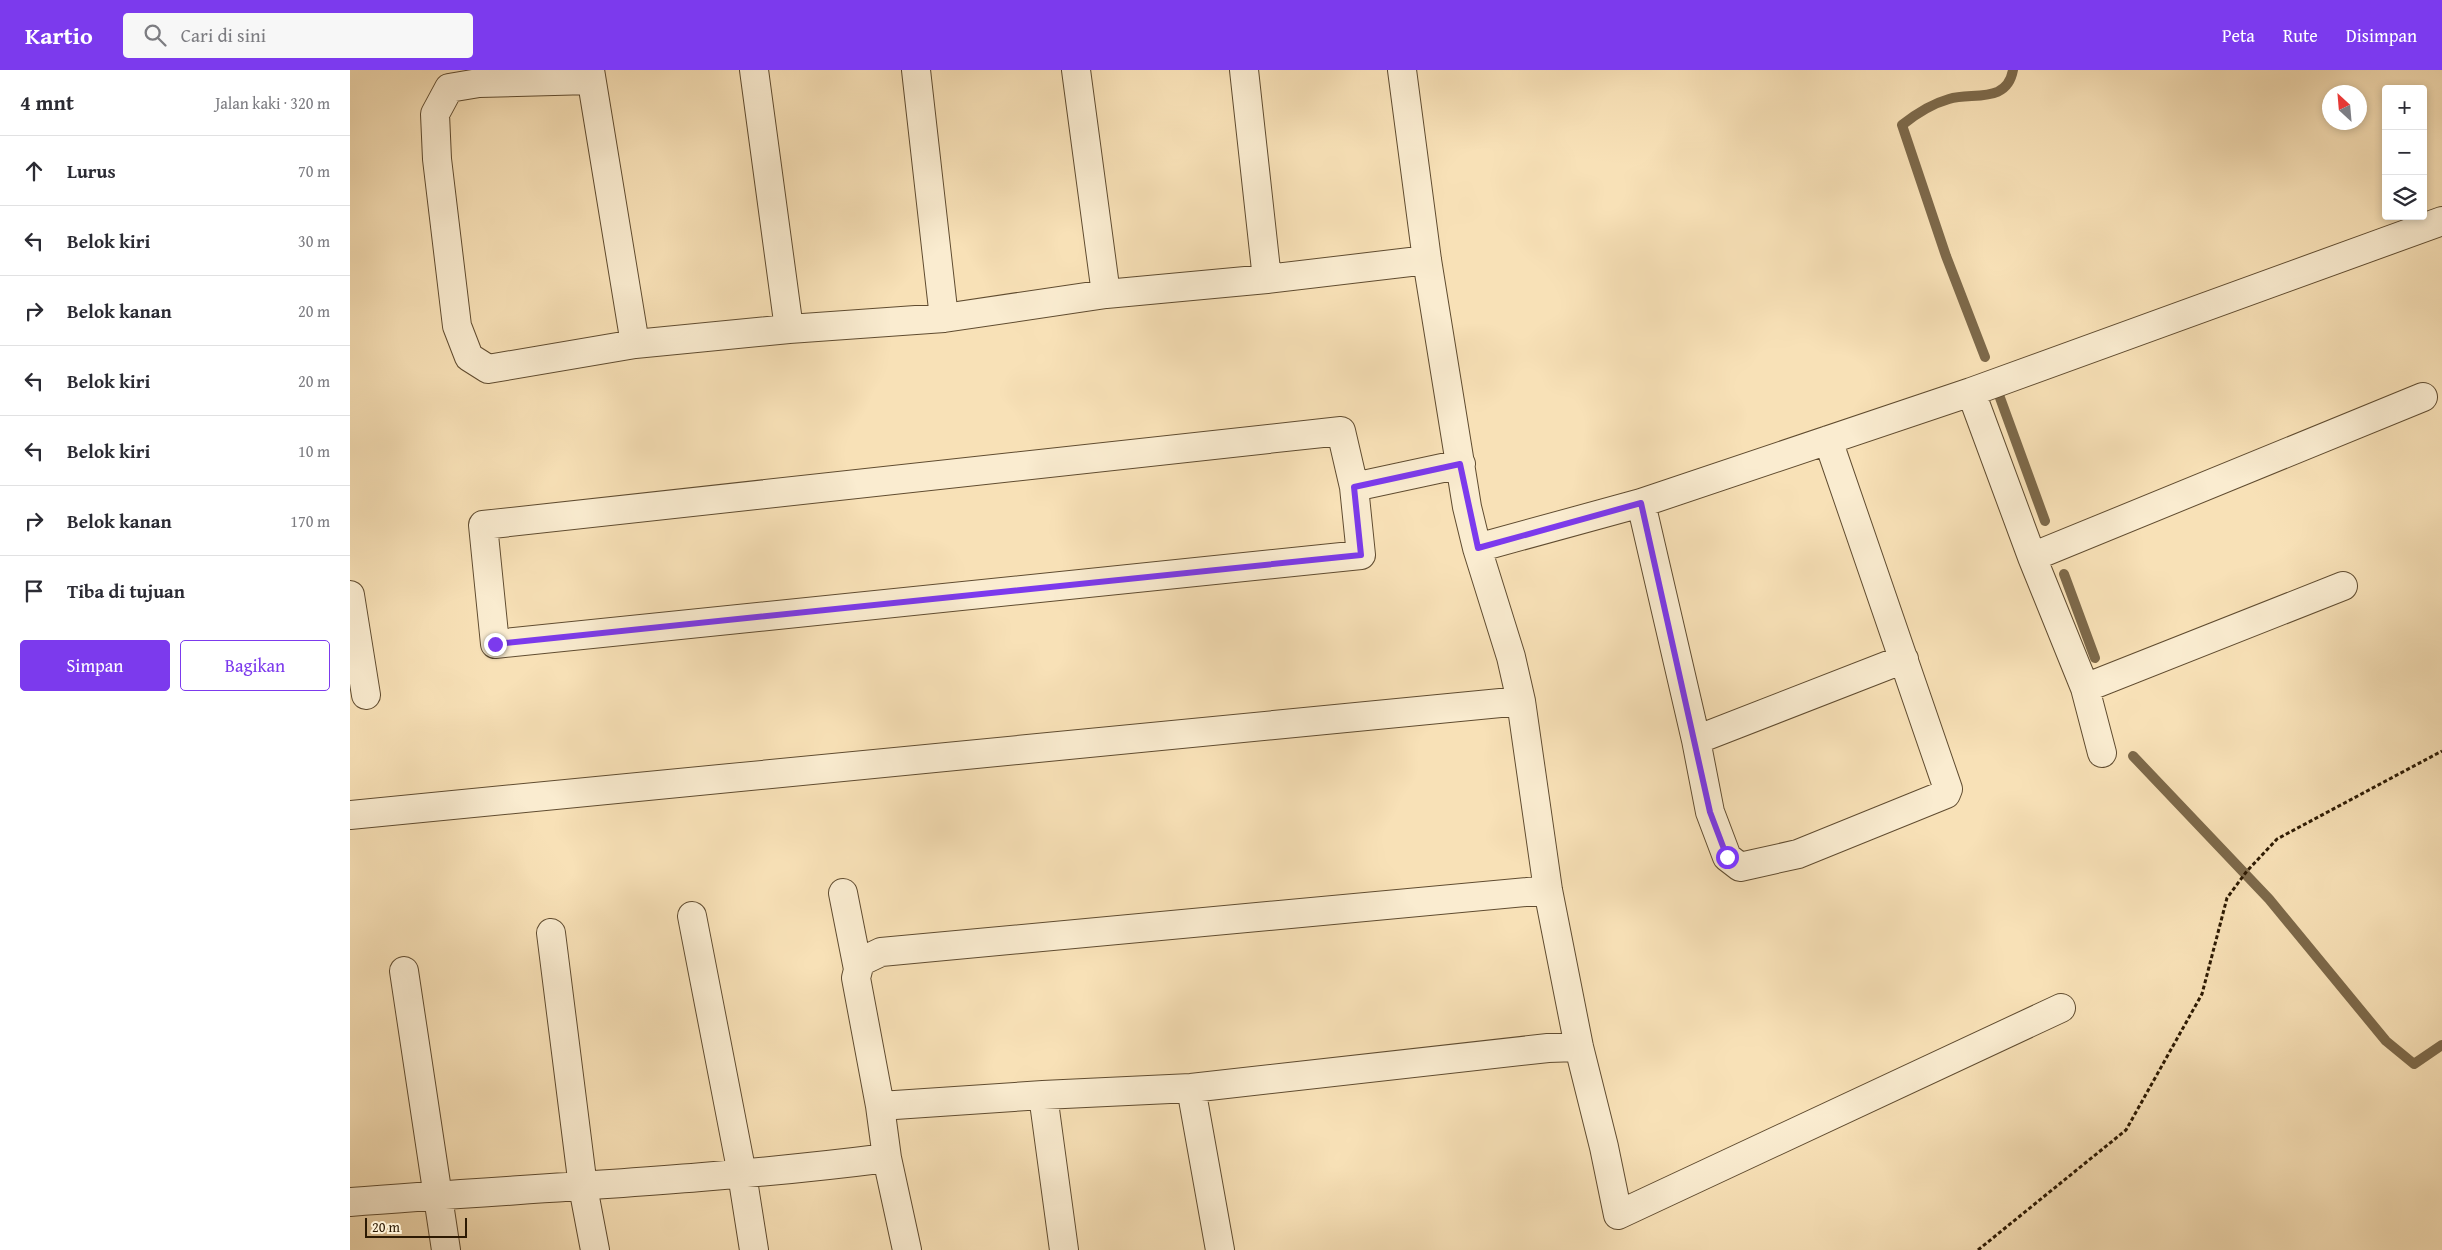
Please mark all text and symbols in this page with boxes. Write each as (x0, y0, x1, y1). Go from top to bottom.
search box (123, 13, 473, 58)
text: Kartio (25, 18, 93, 53)
icon: search (141, 21, 169, 49)
text: Cari di sini (181, 21, 266, 49)
text: Peta (2222, 22, 2255, 49)
text: Rute (2283, 22, 2318, 49)
text: Disimpan (2346, 22, 2417, 49)
north arrow (2322, 85, 2367, 130)
map controls (2382, 85, 2427, 220)
button: + (2382, 85, 2427, 130)
text: 4 mnt (20, 87, 74, 118)
text: Jalan kaki · 320 m (215, 91, 330, 115)
button: − (2382, 130, 2427, 175)
icon: ahead (20, 157, 48, 185)
text: Lurus (67, 157, 116, 185)
text: 70 m (298, 159, 330, 183)
button: layers (2382, 175, 2427, 220)
icon: left (20, 227, 48, 255)
text: Belok kiri (67, 227, 150, 255)
text: 30 m (298, 229, 330, 253)
icon: right (20, 297, 48, 325)
text: Belok kanan (67, 297, 172, 325)
text: 20 m (298, 299, 330, 323)
icon: left (20, 367, 48, 395)
text: Belok kiri (67, 367, 150, 395)
text: 20 m (298, 369, 330, 393)
icon: left (20, 437, 48, 465)
text: Belok kiri (67, 437, 150, 465)
text: 10 m (298, 439, 330, 463)
icon: right (20, 507, 48, 535)
text: Belok kanan (67, 507, 172, 535)
text: 170 m (290, 509, 330, 533)
icon: arrive (20, 577, 48, 605)
text: Tiba di tujuan (67, 577, 185, 605)
route end (484, 633, 507, 656)
button: Simpan (20, 640, 170, 691)
button: Bagikan (180, 640, 330, 691)
route start (1716, 846, 1739, 869)
scale bar (365, 1215, 468, 1238)
text: 20 m (372, 1217, 400, 1237)

